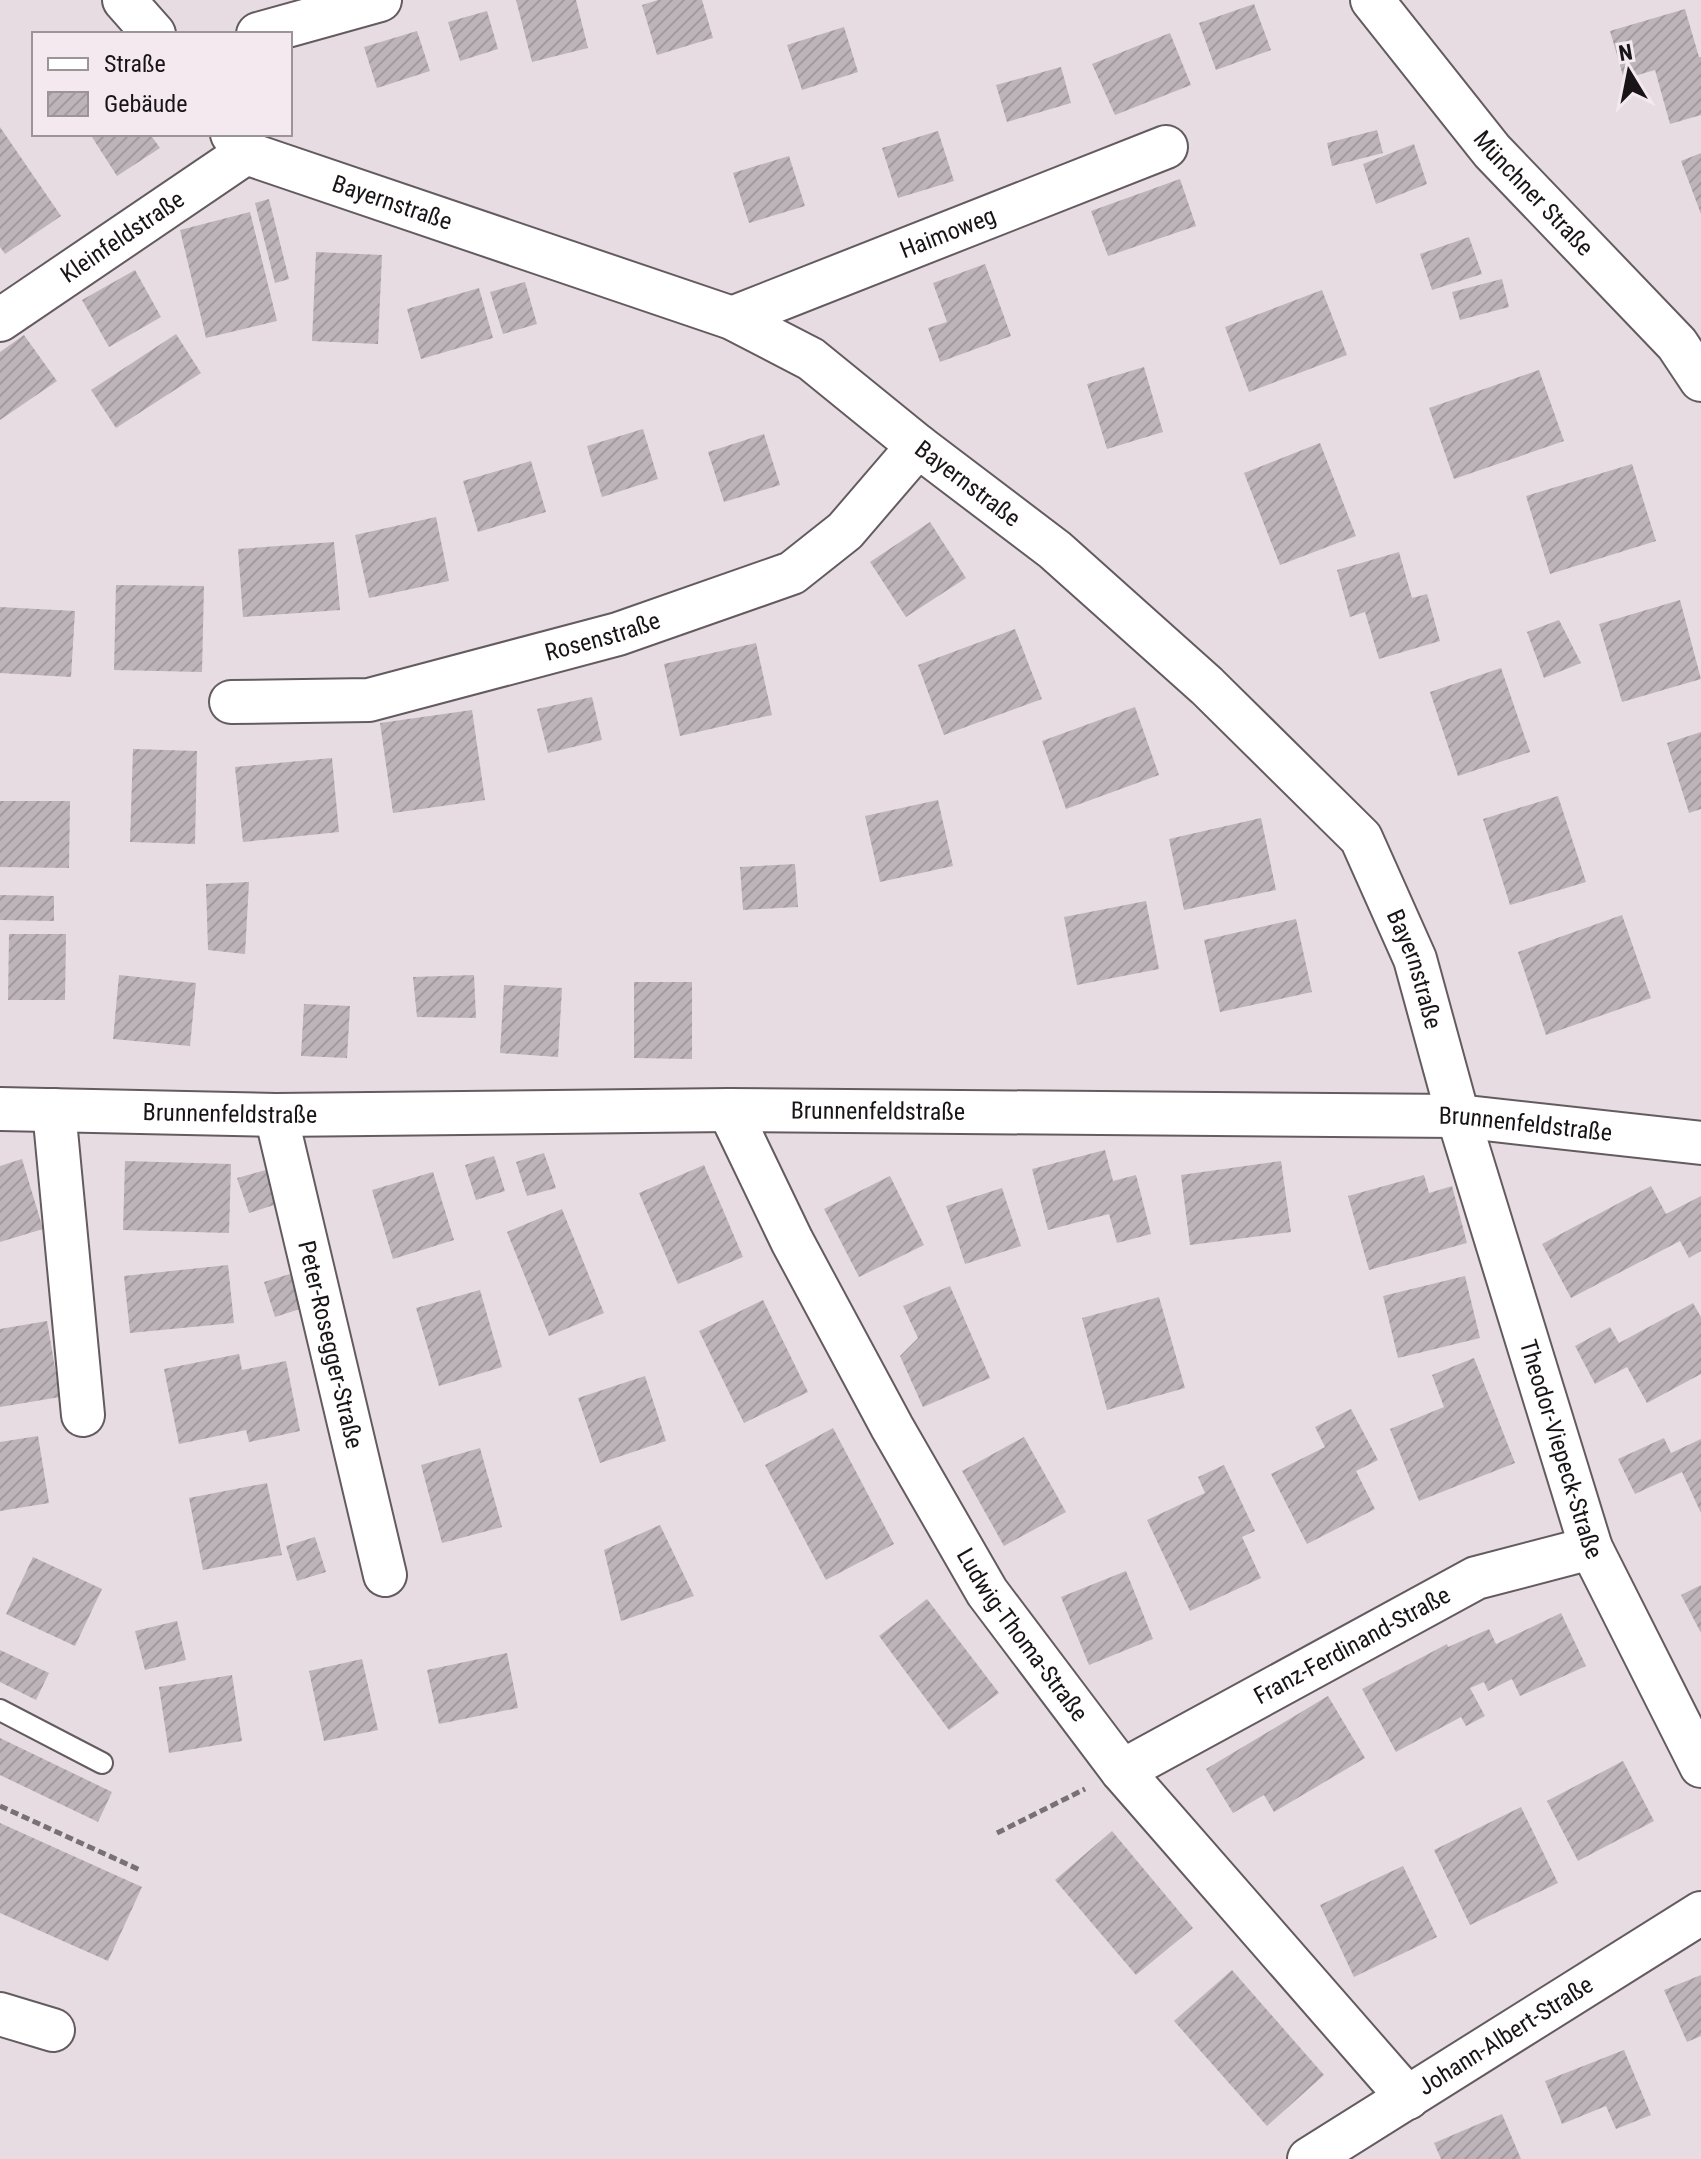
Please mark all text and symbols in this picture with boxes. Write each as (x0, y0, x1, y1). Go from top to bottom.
legend (32, 32, 292, 136)
north arrow (1589, 32, 1669, 112)
text: N (1617, 39, 1634, 66)
text: Straße (104, 50, 166, 78)
text: Gebäude (104, 90, 188, 118)
street label: Münchner Straße (1468, 125, 1599, 262)
street label: Bayernstraße (329, 169, 456, 236)
street label: Kleinfeldstraße (55, 185, 190, 289)
street label: Haimoweg (896, 201, 1000, 264)
street label: Bayernstraße (909, 435, 1026, 532)
street label: Rosenstraße (542, 606, 664, 667)
street label: Bayernstraße (1381, 905, 1447, 1032)
street label: Brunnenfeldstraße (791, 1097, 965, 1126)
street label: Brunnenfeldstraße (142, 1098, 317, 1129)
street label: Brunnenfeldstraße (1439, 1102, 1614, 1147)
street label: Peter-Rosegger-Straße (292, 1238, 369, 1451)
street label: Theodor-Viepeck-Straße (1514, 1336, 1608, 1564)
street label: Ludwig-Thoma-Straße (951, 1543, 1094, 1727)
street label: Franz-Ferdinand-Straße (1249, 1581, 1455, 1710)
street label: Johann-Albert-Straße (1413, 1970, 1598, 2101)

